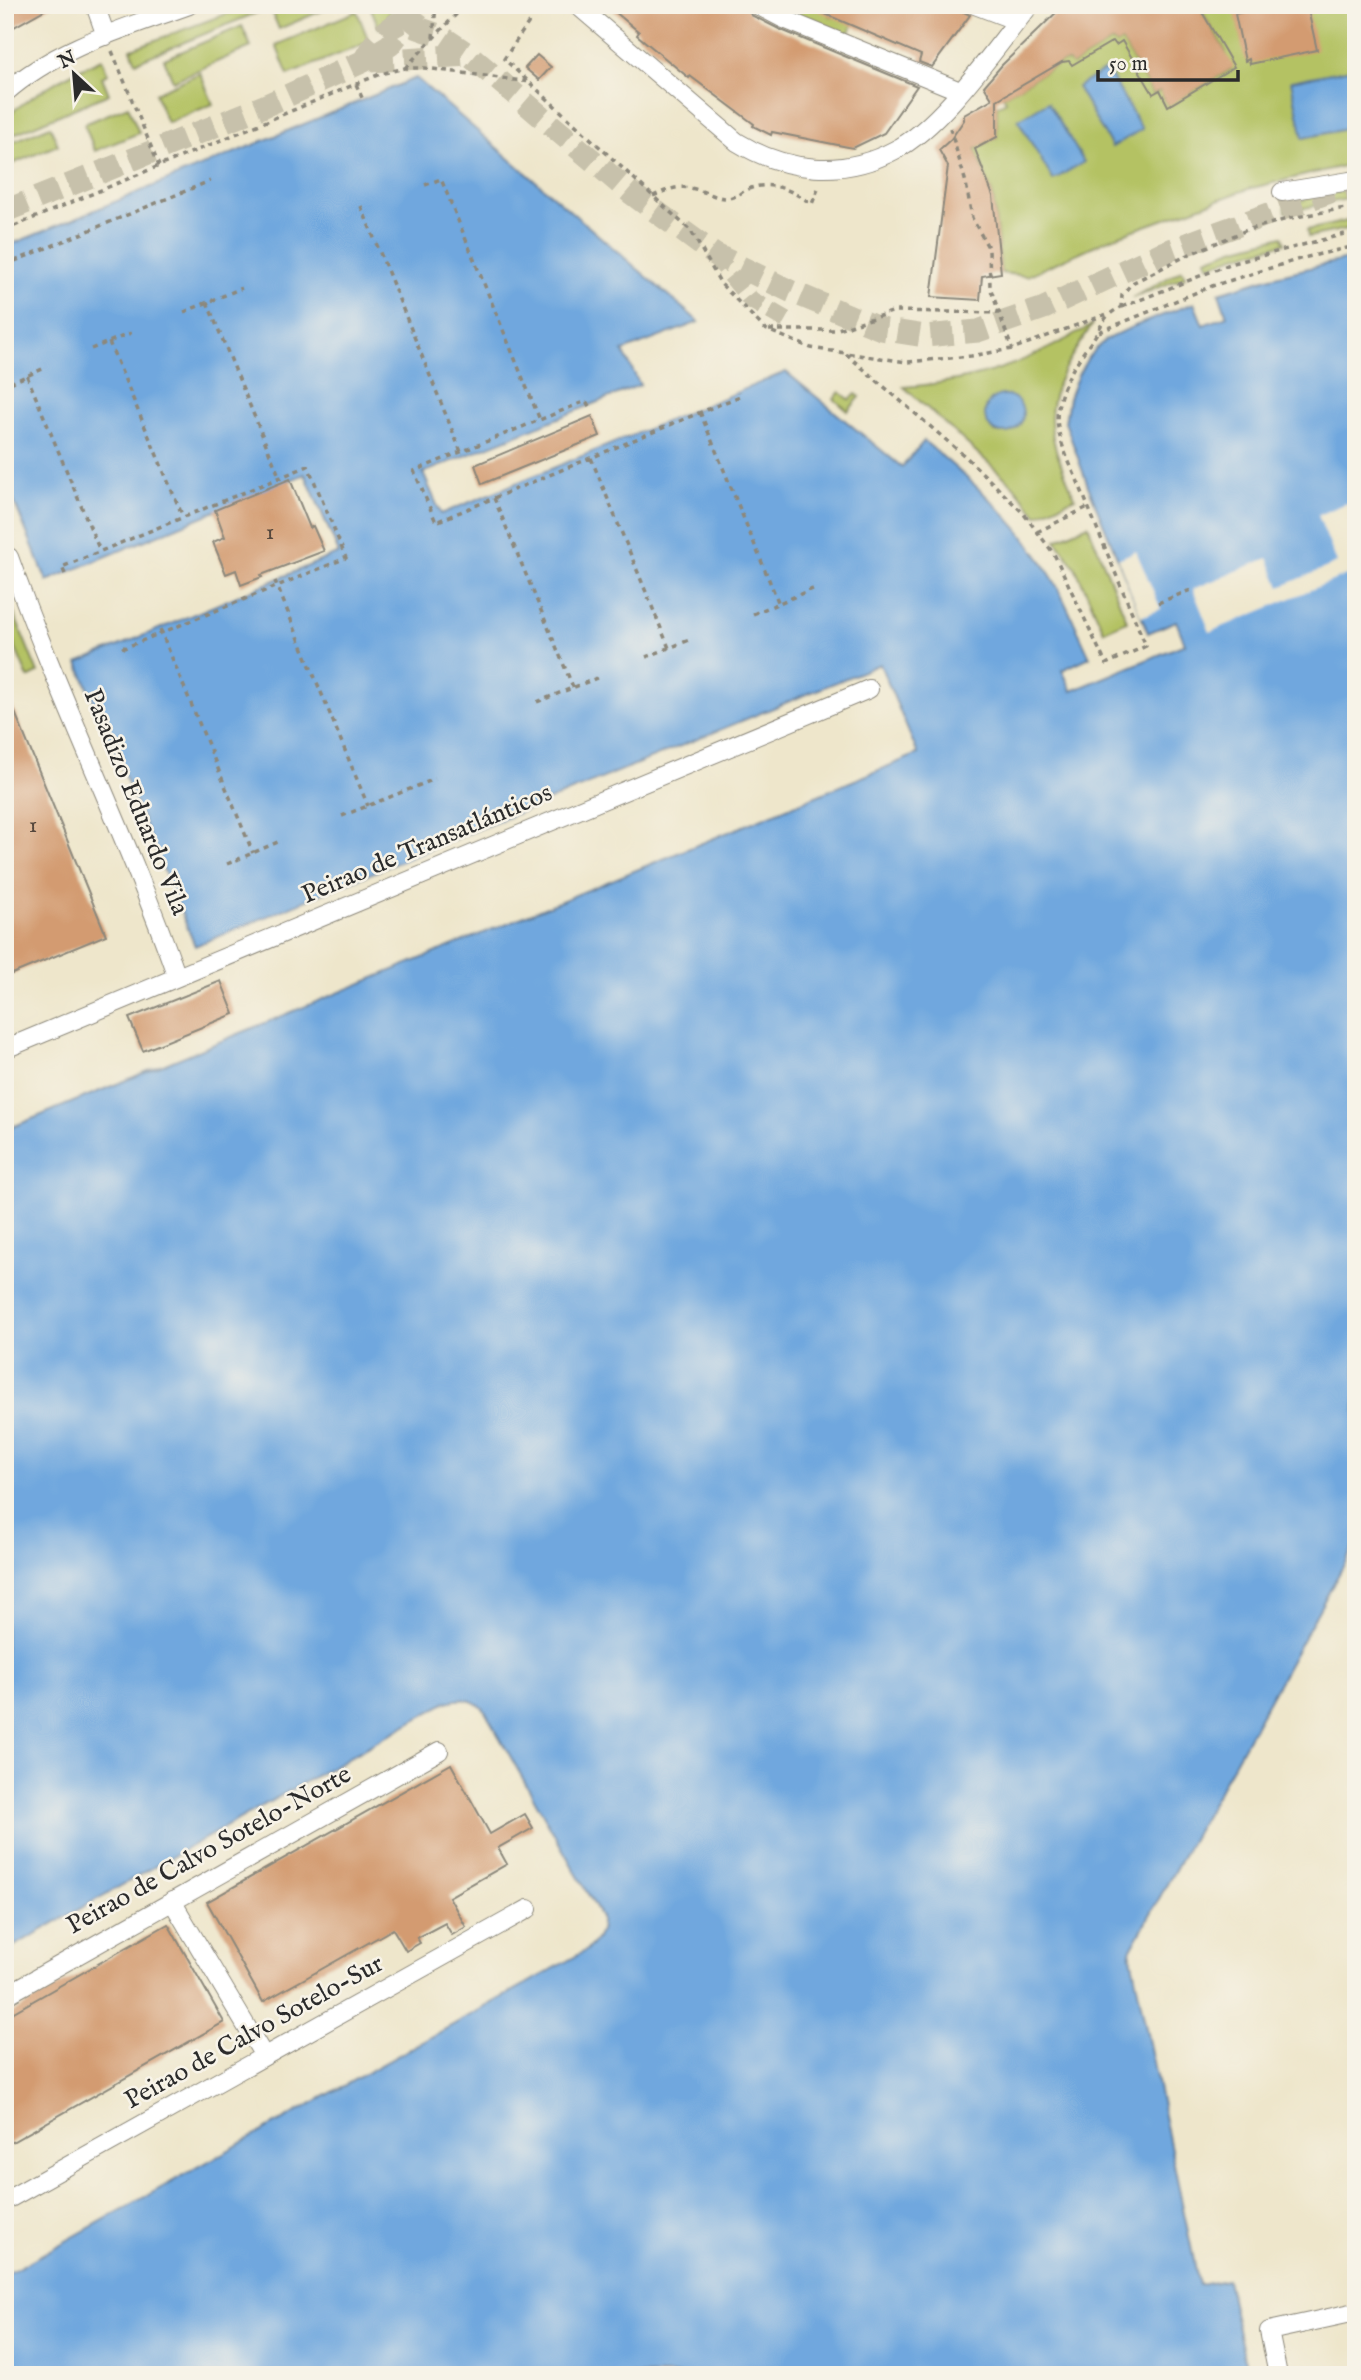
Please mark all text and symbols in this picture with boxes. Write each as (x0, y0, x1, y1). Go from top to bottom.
north arrow (38, 38, 108, 108)
scale bar (1098, 38, 1238, 82)
text: N (54, 46, 81, 75)
text: 50 m (1109, 51, 1148, 78)
house number: 1 (266, 518, 274, 547)
street label: Pasadizo Eduardo Vila (76, 684, 197, 921)
street label: Peirao de Transatlánticos (297, 776, 557, 912)
house number: 1 (29, 811, 37, 840)
street label: Peirao de Calvo Sotelo-Norte (61, 1758, 357, 1942)
street label: Peirao de Calvo Sotelo-Sur (119, 1947, 390, 2117)

